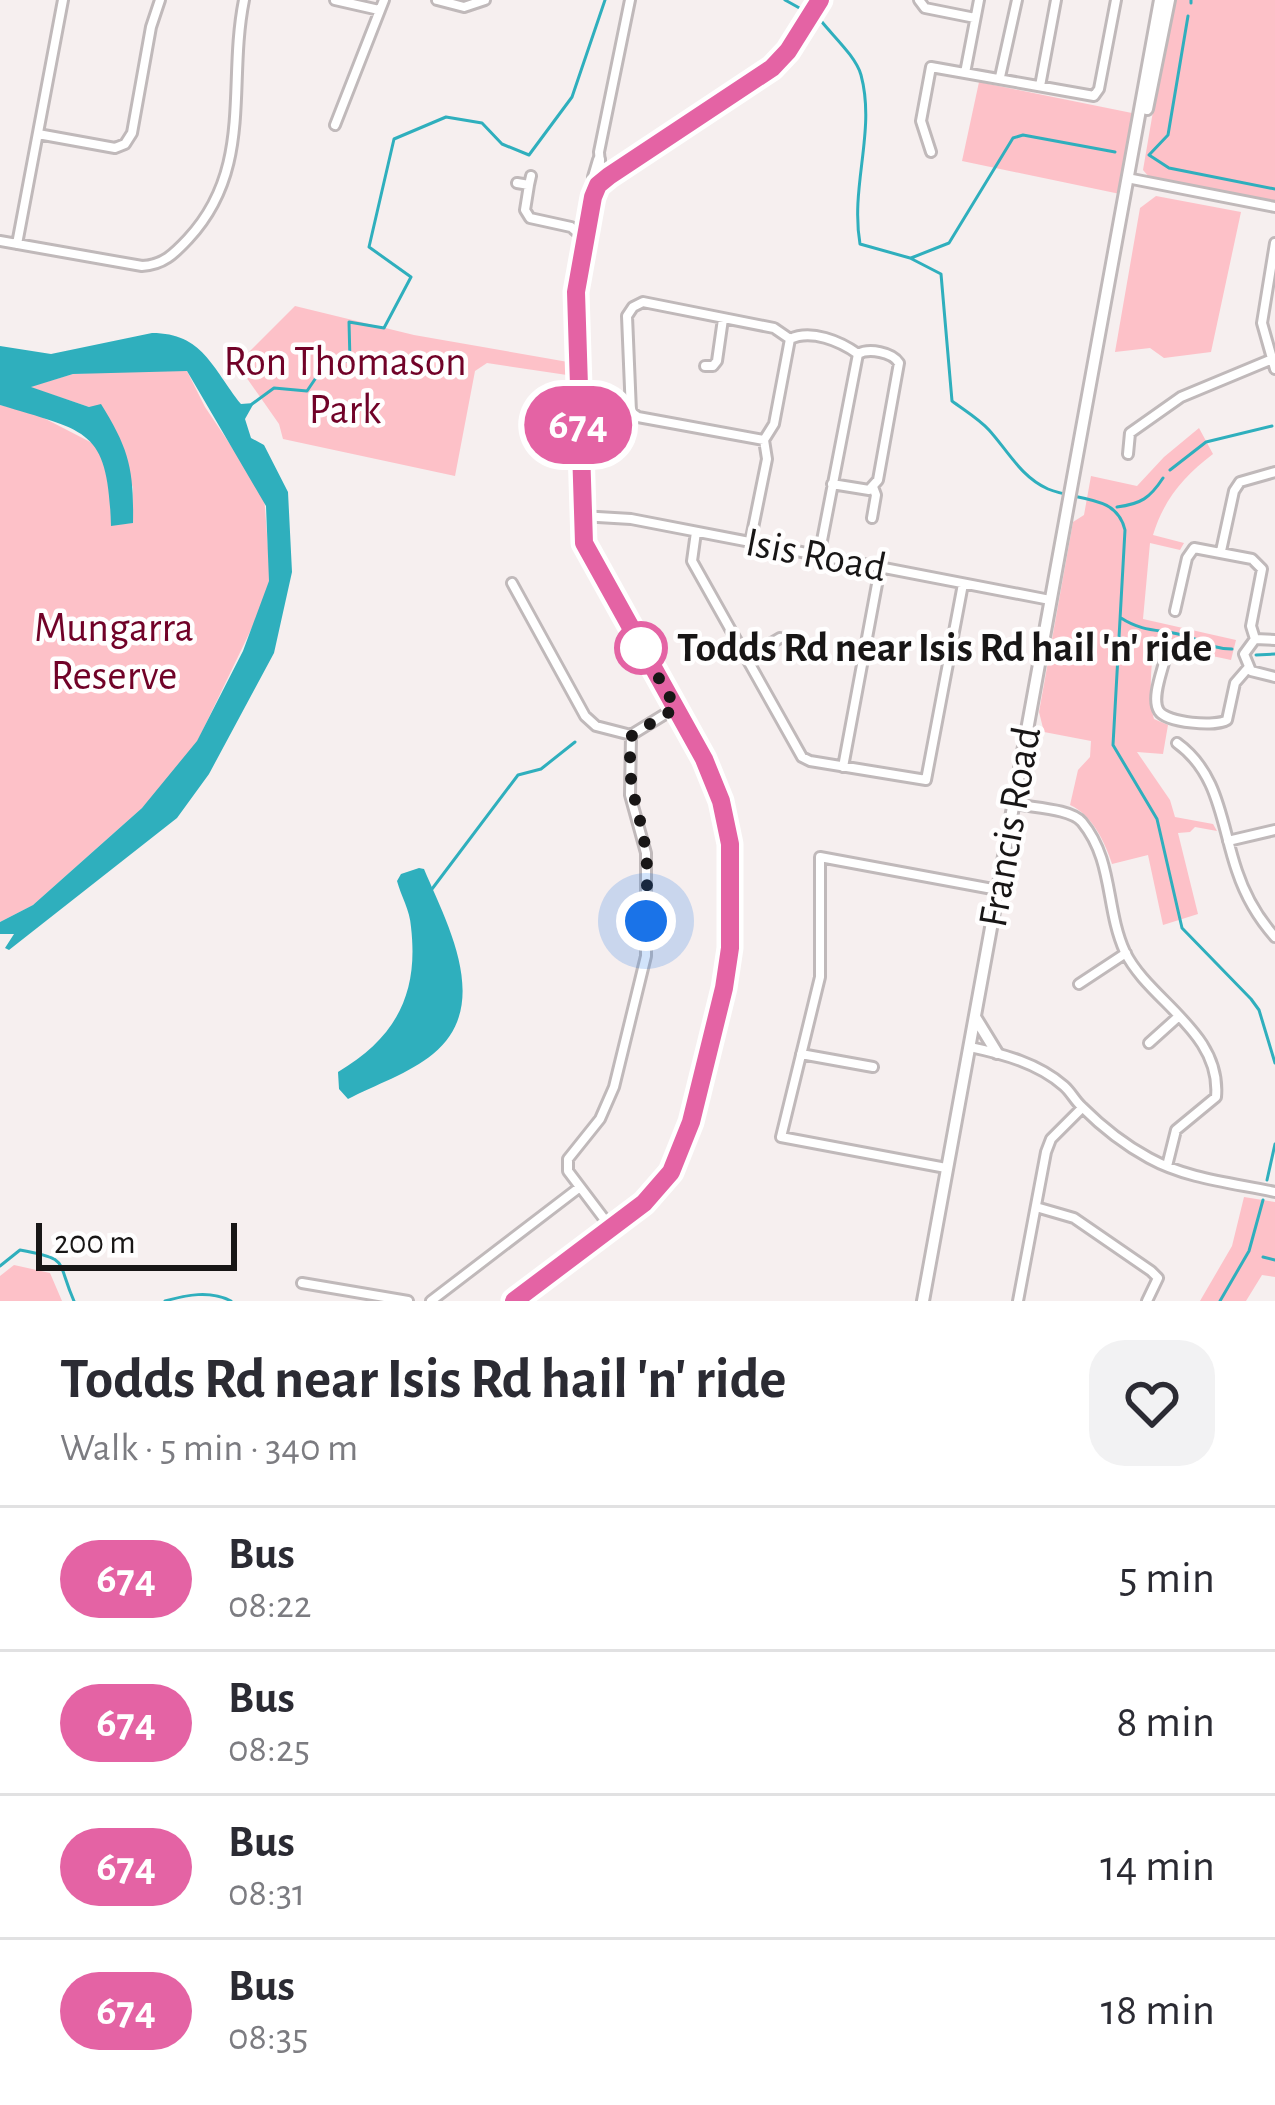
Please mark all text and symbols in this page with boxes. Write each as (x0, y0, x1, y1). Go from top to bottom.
park label: Ron Thomason Park (223, 341, 467, 431)
line badge: 674 (509, 386, 647, 464)
text: 674 (548, 404, 608, 446)
street label: Isis Road (742, 521, 890, 589)
park label: Mungarra Reserve (34, 607, 194, 697)
marker: Todds Rd near Isis Rd hail 'n' ride (616, 623, 666, 673)
place label: Todds Rd near Isis Rd hail 'n' ride (677, 627, 1212, 669)
street label: Francis Road (972, 723, 1048, 931)
your location (616, 891, 676, 951)
scale bar (36, 1217, 237, 1270)
text: 200 m (54, 1227, 136, 1260)
button: heart (1089, 1340, 1215, 1466)
text: Todds Rd near Isis Rd hail 'n' ride (60, 1351, 787, 1408)
text: Walk · 5 min · 340 m (60, 1429, 358, 1468)
text: Bus (228, 1532, 295, 1577)
text: 5 min (1119, 1556, 1215, 1601)
text: 674 (96, 1558, 156, 1600)
text: 08:22 (228, 1586, 312, 1625)
text: Bus (228, 1676, 295, 1721)
text: 8 min (1116, 1700, 1215, 1745)
text: 674 (96, 1702, 156, 1744)
text: 08:25 (228, 1730, 310, 1769)
text: Bus (228, 1820, 295, 1865)
text: 14 min (1100, 1844, 1215, 1889)
text: 674 (96, 1846, 156, 1888)
text: 08:31 (228, 1874, 306, 1913)
text: Bus (228, 1964, 295, 2009)
text: 18 min (1101, 1988, 1215, 2033)
text: 674 (96, 1990, 156, 2032)
text: 08:35 (228, 2018, 308, 2057)

